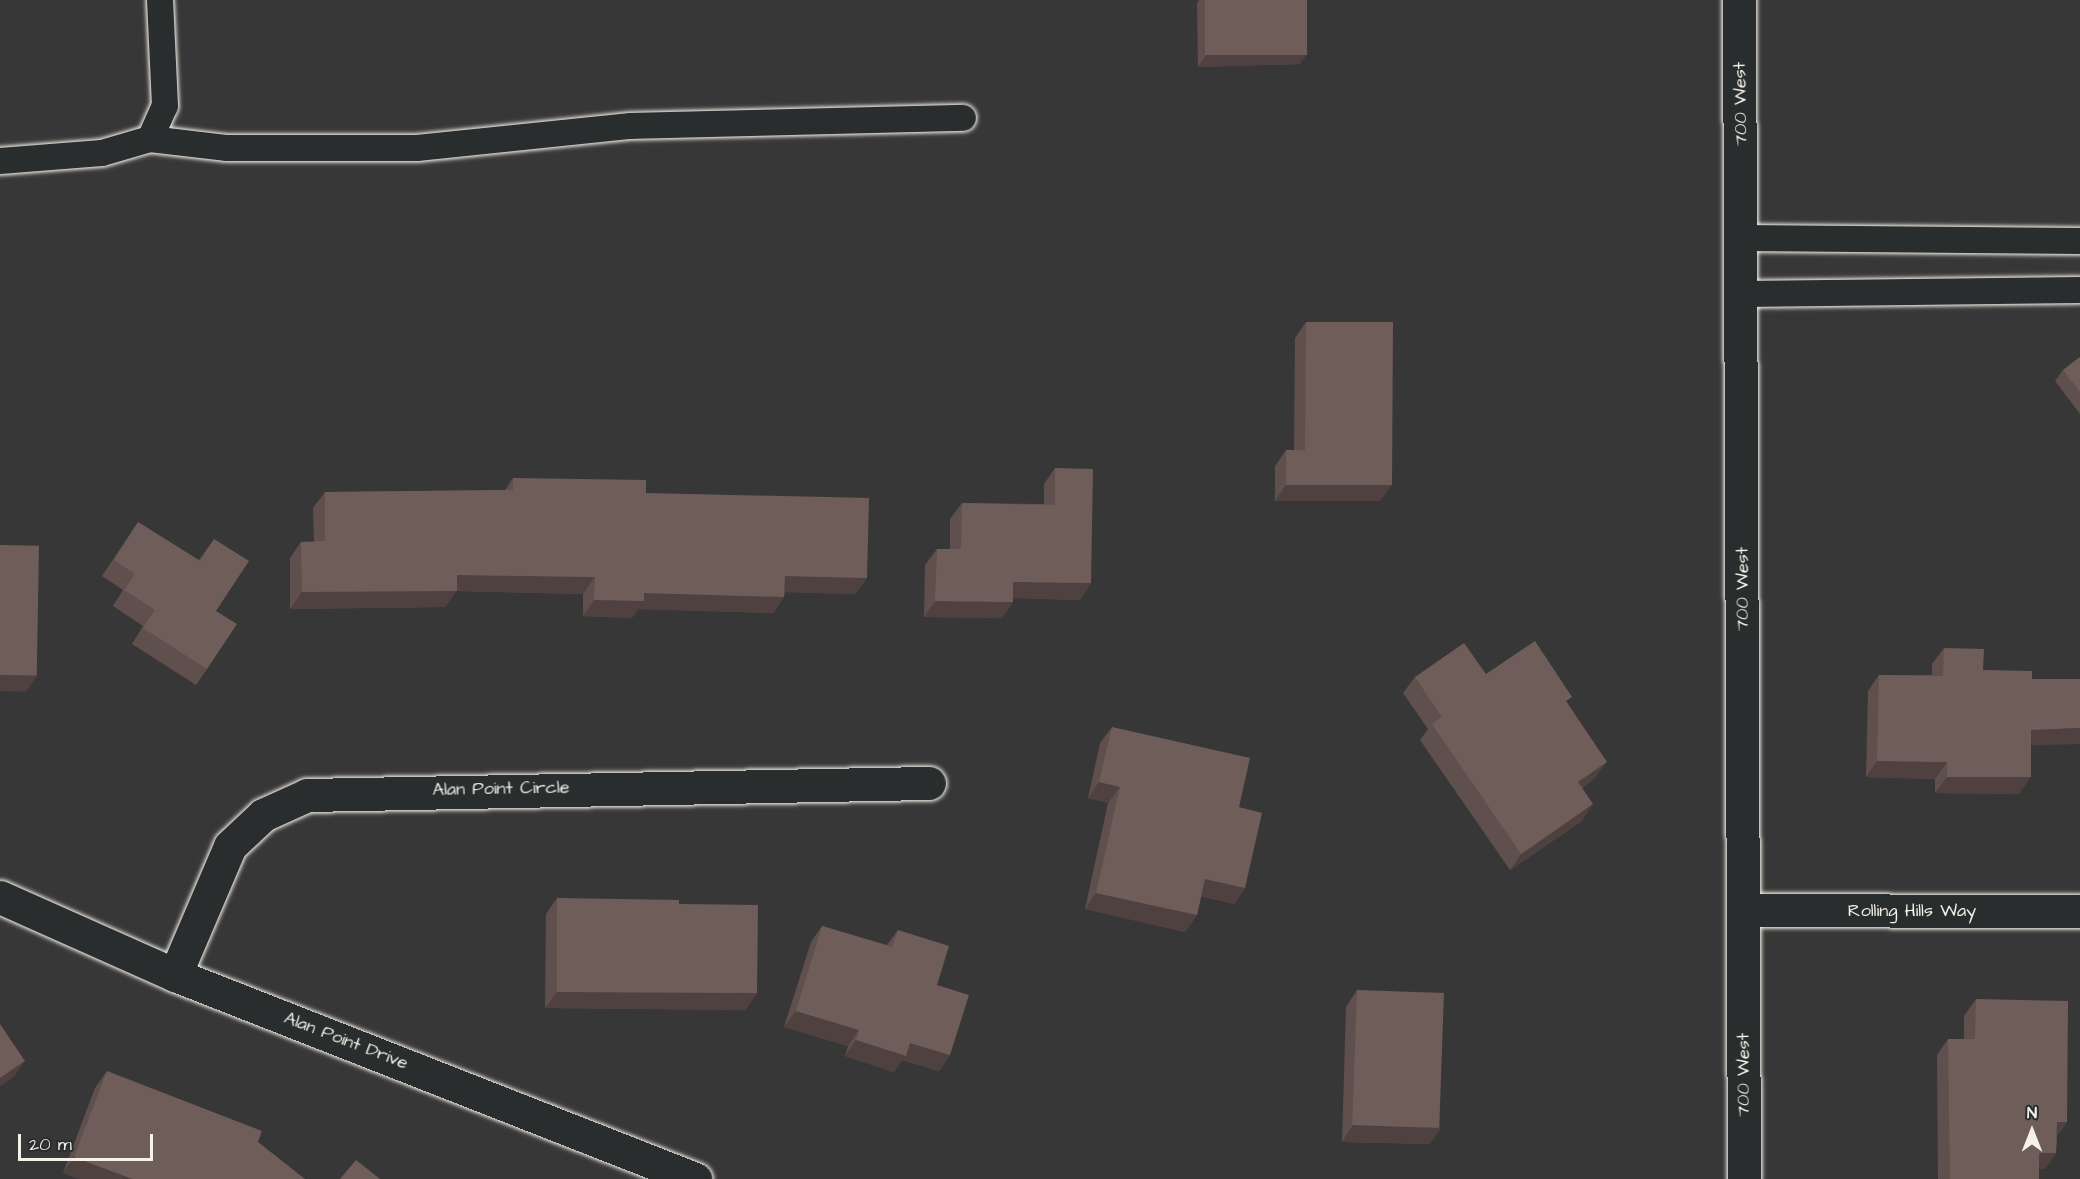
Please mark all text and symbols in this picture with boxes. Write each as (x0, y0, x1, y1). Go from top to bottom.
street label: 700 West (1729, 62, 1753, 146)
street label: 700 West (1732, 547, 1754, 631)
street label: Alan Point Circle (432, 777, 570, 801)
street label: Rolling Hills Way (1848, 900, 1976, 922)
street label: Alan Point Drive (281, 1007, 411, 1075)
street label: 700 West (1733, 1033, 1755, 1117)
north arrow (2002, 1101, 2062, 1161)
text: N (2027, 1102, 2037, 1124)
scale bar (21, 1122, 156, 1160)
text: 20 m (29, 1132, 72, 1157)

